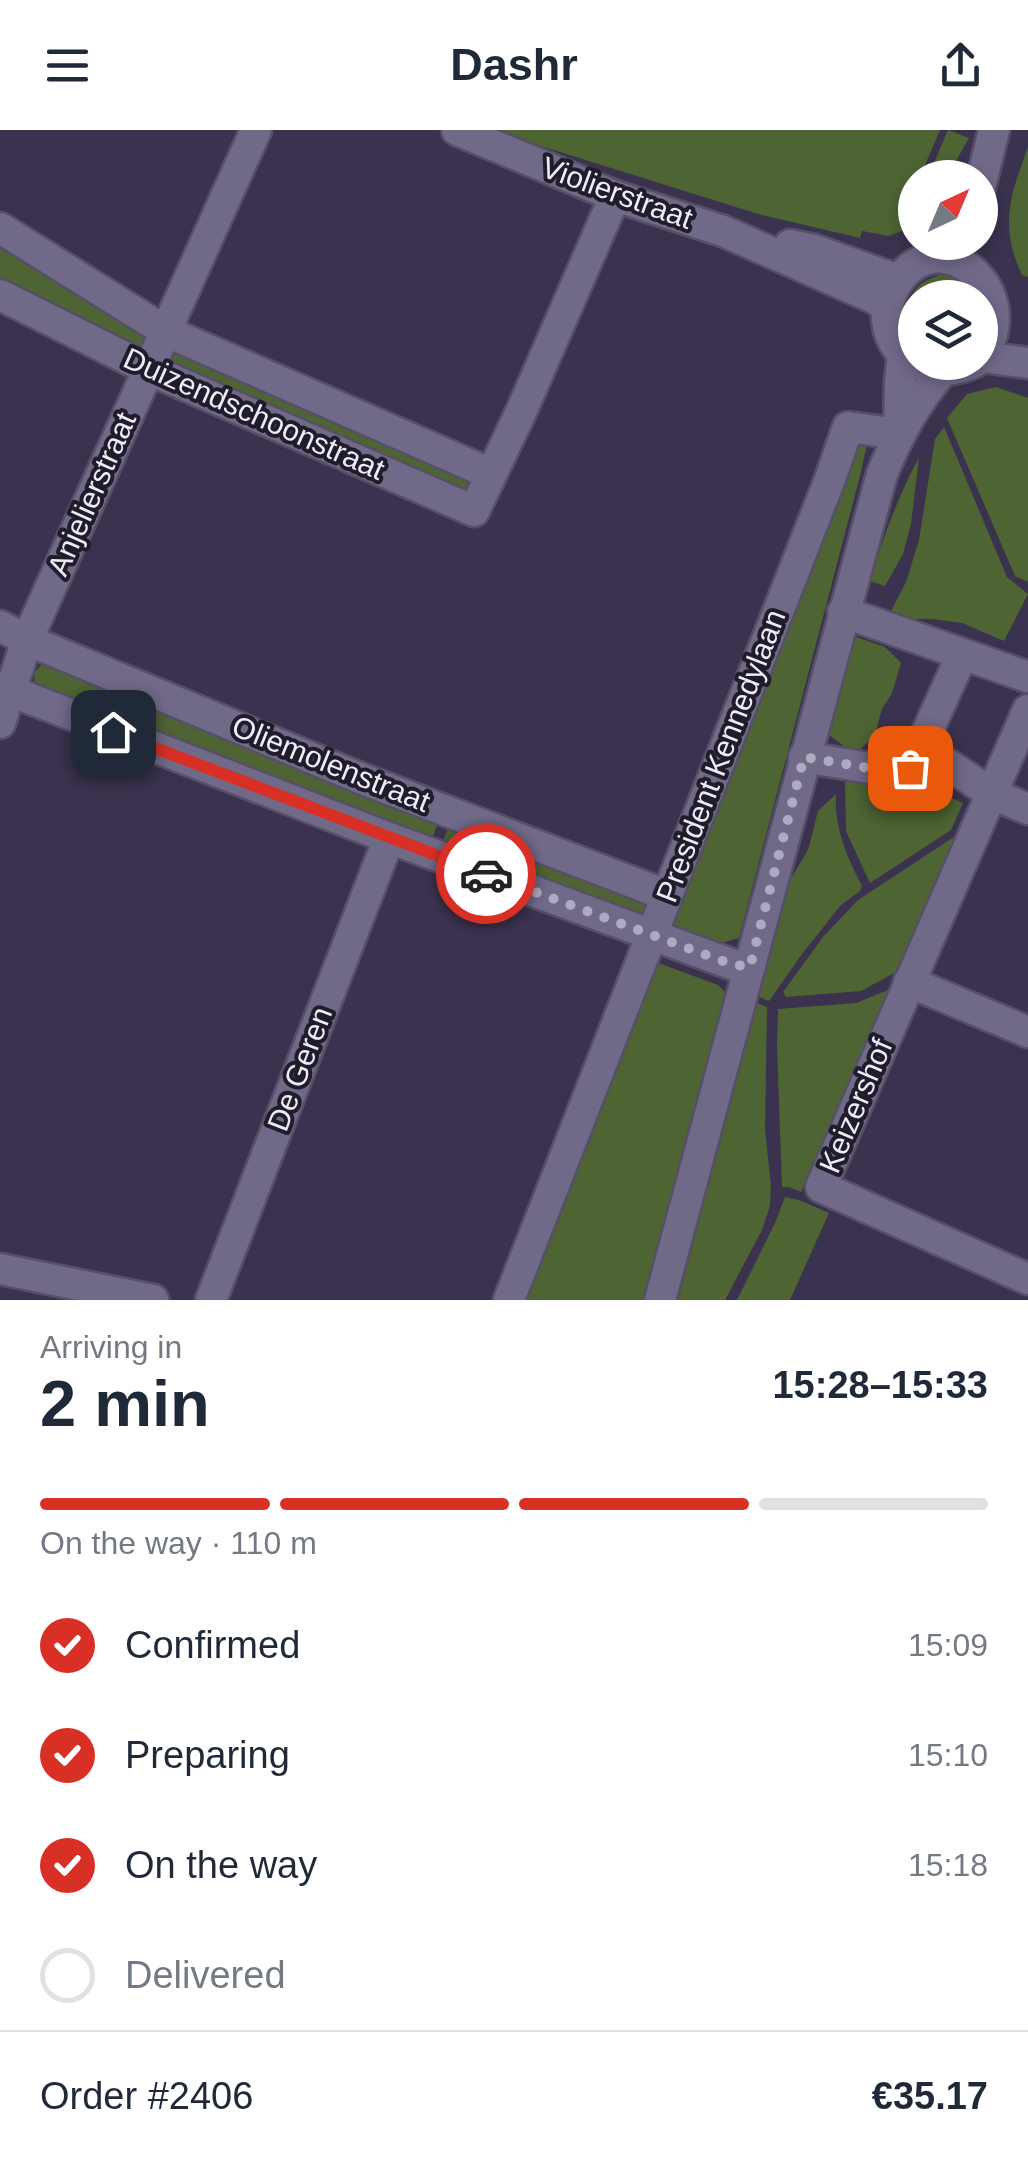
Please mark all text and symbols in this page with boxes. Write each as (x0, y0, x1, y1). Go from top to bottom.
icon: menu (40, 38, 95, 93)
icon: share (933, 38, 988, 93)
text: Dashr (450, 39, 578, 90)
street label: Violierstraat (537, 150, 698, 235)
north arrow (898, 160, 998, 260)
map controls (898, 160, 998, 380)
button: layers (898, 280, 998, 380)
street label: Duizendschoonstraat (119, 341, 390, 486)
street label: Anjelierstraat (41, 407, 142, 580)
street label: President Kennedylaan (650, 605, 792, 907)
pin (71, 690, 156, 775)
icon: home (86, 705, 141, 760)
street label: Oliemolenstraat (228, 709, 435, 818)
pin (868, 726, 953, 811)
icon: bag (883, 741, 938, 796)
courier (436, 824, 536, 924)
icon: car (459, 847, 514, 902)
street label: De Geren (261, 1002, 338, 1135)
street label: Keizershof (813, 1034, 899, 1177)
text: Arriving in (40, 1329, 182, 1365)
text: 15:28–15:33 (772, 1364, 988, 1406)
text: 2 min (40, 1367, 210, 1440)
text: On the way · 110 m (40, 1525, 317, 1561)
icon: check (40, 1618, 95, 1673)
text: Confirmed (125, 1624, 300, 1666)
text: 15:09 (908, 1627, 988, 1663)
icon: check (40, 1728, 95, 1783)
text: Preparing (125, 1734, 290, 1776)
text: 15:10 (908, 1737, 988, 1773)
icon: check (40, 1838, 95, 1893)
text: On the way (125, 1844, 317, 1886)
text: 15:18 (908, 1847, 988, 1883)
text: Delivered (125, 1954, 286, 1996)
text: Order #2406 (40, 2075, 253, 2117)
text: €35.17 (872, 2075, 988, 2117)

